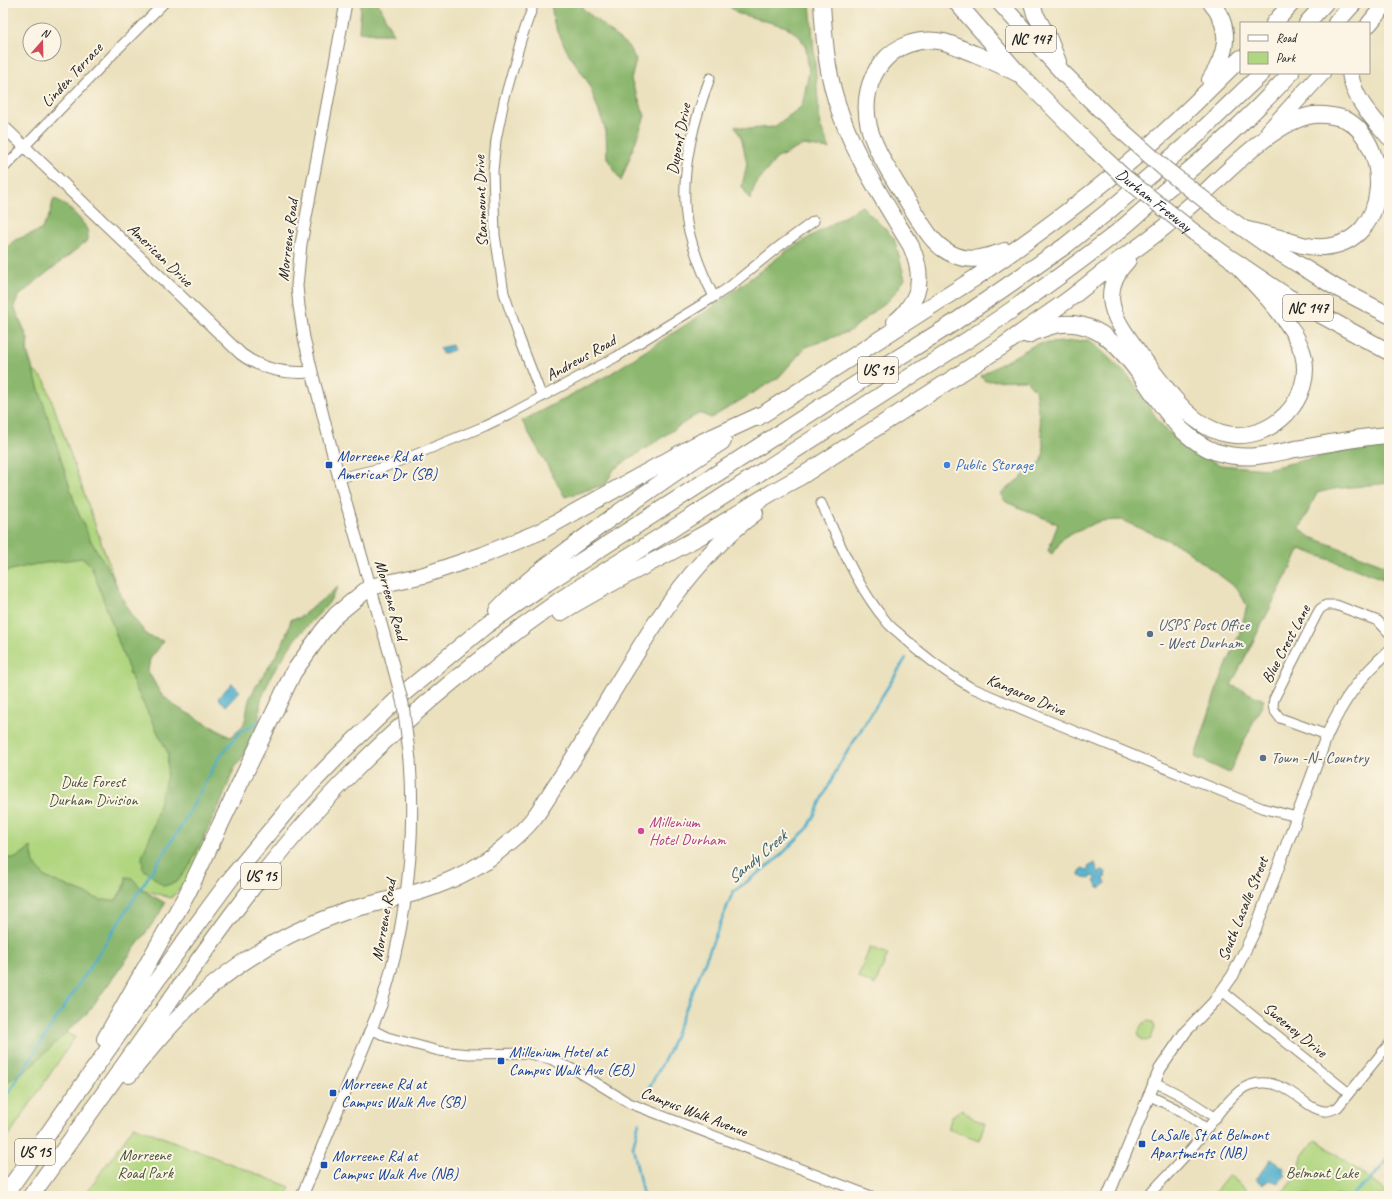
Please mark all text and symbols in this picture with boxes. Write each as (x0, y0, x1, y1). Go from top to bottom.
north arrow (22, 22, 62, 62)
legend (1240, 22, 1370, 74)
text: N (40, 25, 53, 41)
road number: NC 147 (1006, 26, 1056, 52)
text: Road (1276, 30, 1298, 46)
street label: Linden Terrace (37, 37, 108, 111)
text: Park (1276, 50, 1297, 66)
street label: Dupont Drive (662, 100, 696, 176)
street label: Starmount Drive (469, 153, 493, 247)
street label: Durham Freeway (1112, 165, 1197, 237)
street label: Morreene Road (273, 195, 303, 282)
street label: American Drive (123, 219, 198, 292)
road number: NC 147 (1283, 295, 1333, 321)
street label: Andrews Road (543, 329, 622, 385)
road number: US 15 (858, 357, 898, 383)
place label: Morreene Rd at American Dr (SB) (337, 446, 438, 484)
place label: Public Storage (955, 455, 1035, 475)
marker: Morreene Rd at American Dr (SB) (324, 460, 334, 470)
marker: Public Storage (942, 460, 952, 470)
street label: Morreene Road (370, 558, 413, 645)
street label: Blue Crest Lane (1257, 600, 1316, 687)
place label: USPS Post Office - West Durham (1158, 615, 1251, 653)
marker: USPS Post Office - West Durham (1145, 629, 1155, 639)
street label: Kangaroo Drive (984, 670, 1070, 721)
place label: Town -N- Country (1271, 748, 1370, 768)
marker: Town -N- Country (1258, 753, 1268, 763)
park label: Duke Forest Durham Division (48, 772, 139, 810)
place label: Millenium Hotel Durham (649, 812, 727, 850)
water label: Sandy Creek (723, 824, 793, 888)
marker: Millenium Hotel Durham (636, 826, 646, 836)
street label: South Lasalle Street (1213, 852, 1274, 964)
road number: US 15 (241, 863, 281, 889)
street label: Morreene Road (367, 875, 401, 962)
street label: Sweeney Drive (1259, 998, 1332, 1063)
place label: Millenium Hotel at Campus Walk Ave (EB) (509, 1042, 635, 1080)
marker: Millenium Hotel at Campus Walk Ave (EB) (496, 1056, 506, 1066)
place label: Morreene Rd at Campus Walk Ave (SB) (341, 1074, 466, 1112)
street label: Campus Walk Avenue (638, 1083, 752, 1142)
marker: Morreene Rd at Campus Walk Ave (SB) (328, 1088, 338, 1098)
place label: LaSalle St at Belmont Apartments (NB) (1150, 1125, 1270, 1163)
road number: US 15 (15, 1139, 55, 1165)
marker: LaSalle St at Belmont Apartments (NB) (1137, 1139, 1147, 1149)
park label: Morreene Road Park (117, 1145, 174, 1183)
place label: Morreene Rd at Campus Walk Ave (NB) (332, 1146, 459, 1184)
marker: Morreene Rd at Campus Walk Ave (NB) (319, 1160, 329, 1170)
park label: Belmont Lake (1286, 1163, 1360, 1183)

